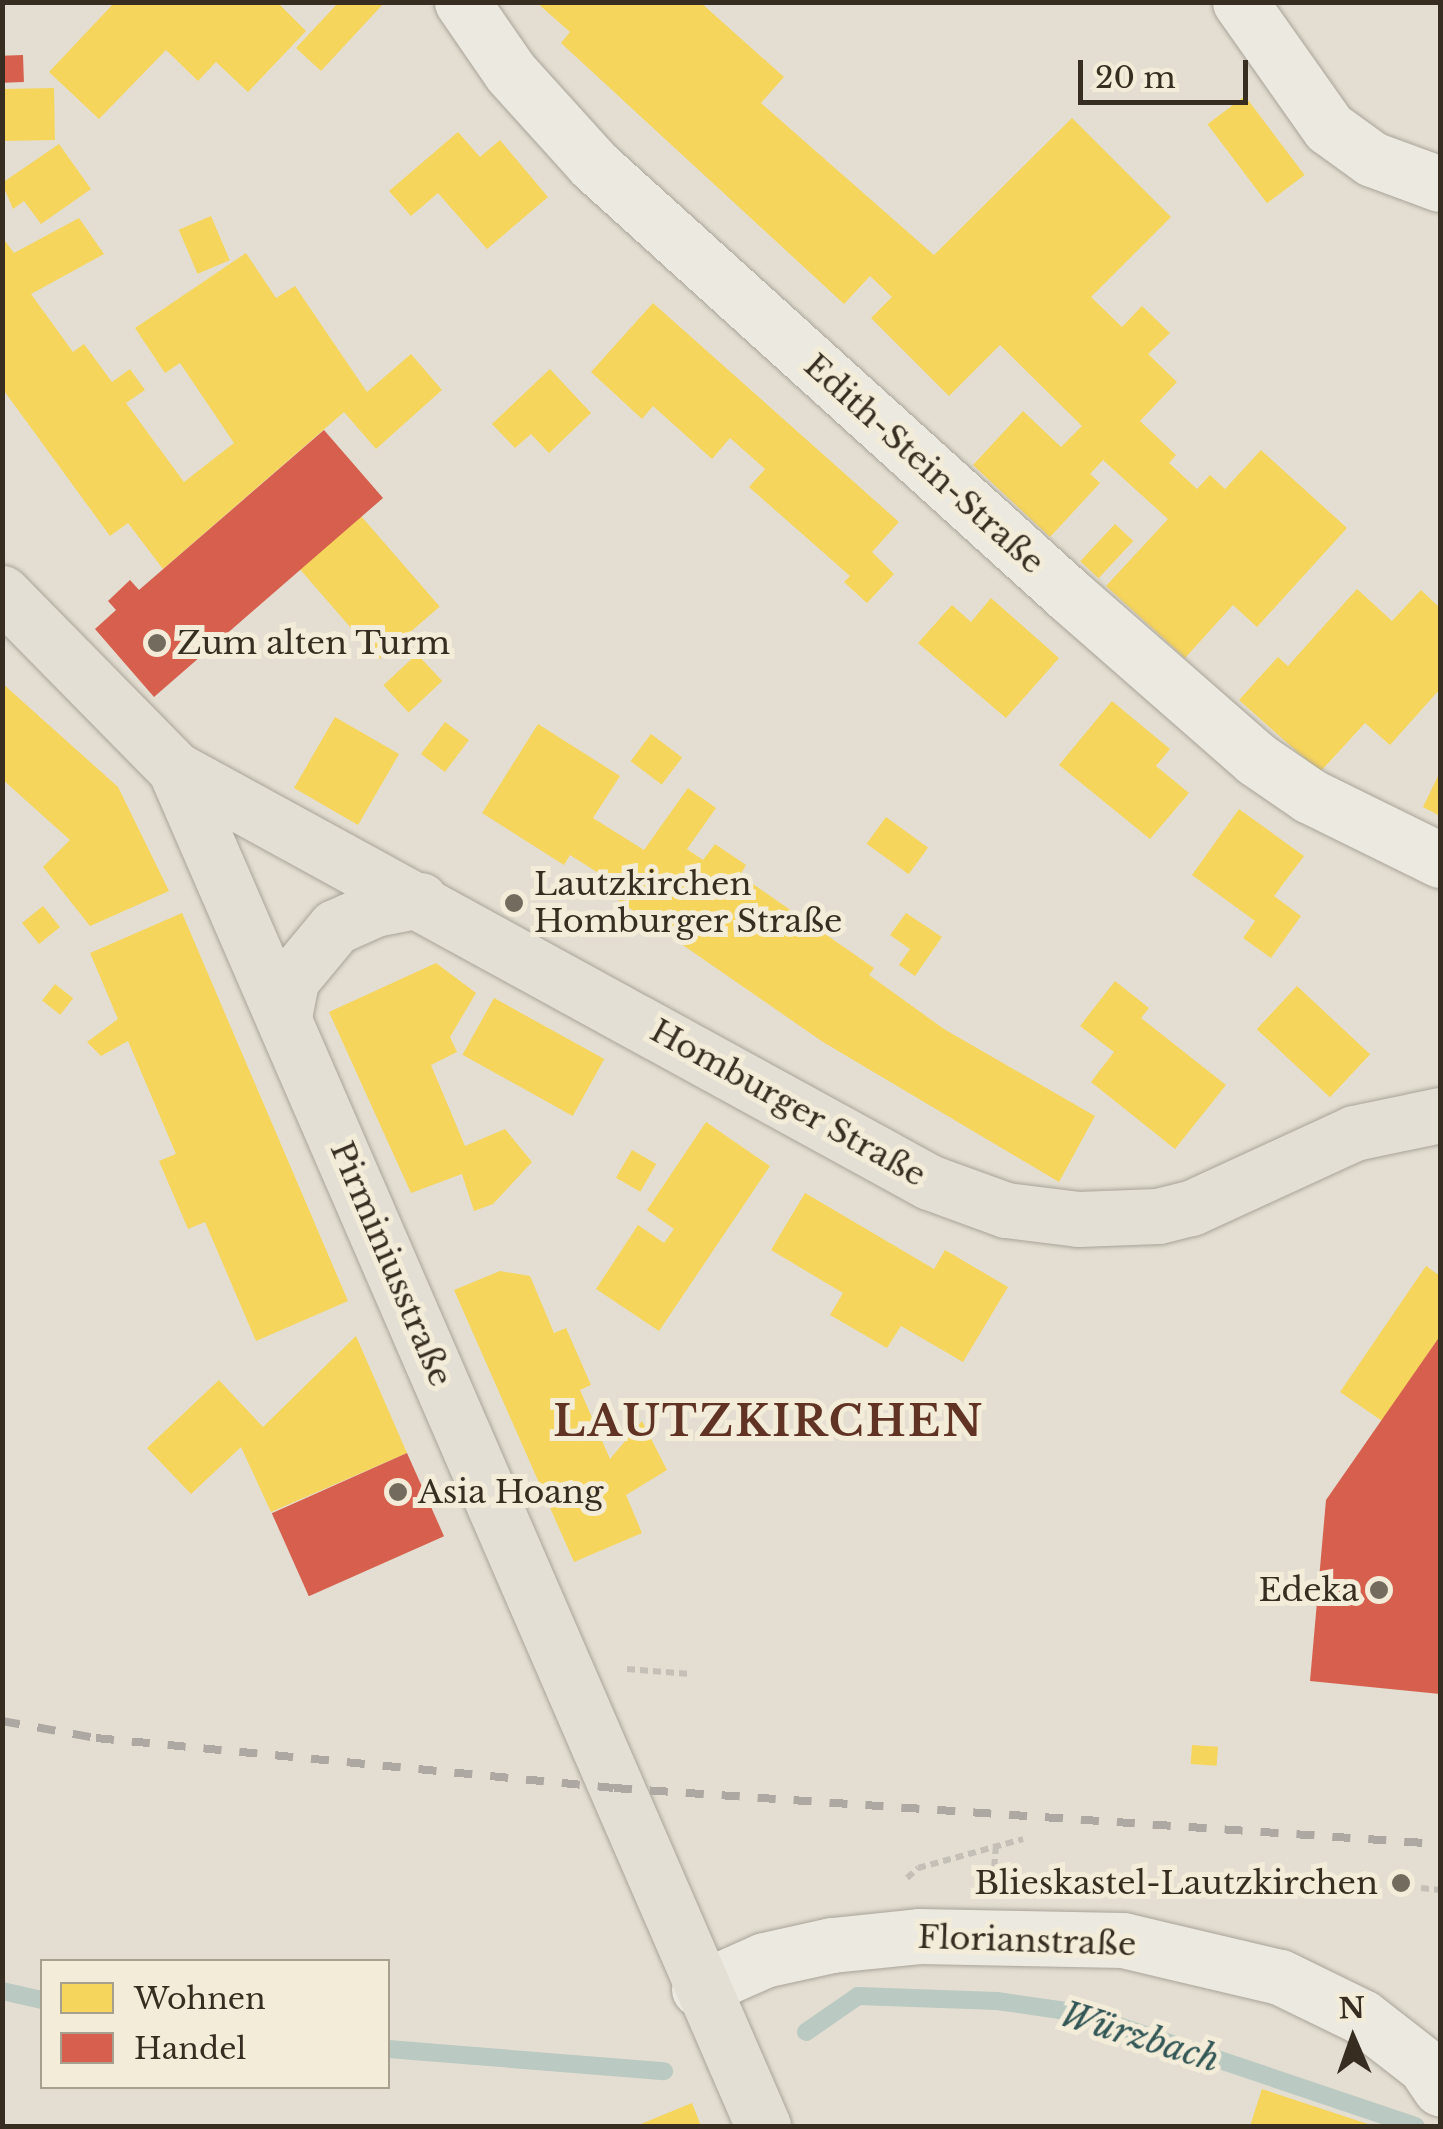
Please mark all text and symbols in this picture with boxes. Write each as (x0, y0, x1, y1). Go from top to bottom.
scale bar (1083, 40, 1253, 102)
text: 20 m (1095, 59, 1176, 96)
street label: Edith-Stein-Straße (796, 346, 1052, 582)
place label: Zum alten Turm (177, 624, 451, 662)
marker: Zum alten Turm (146, 632, 168, 654)
place label: Lautzkirchen Homburger Straße (534, 866, 843, 941)
marker: Lautzkirchen Homburger Straße (503, 892, 525, 914)
street label: Homburger Straße (643, 1011, 933, 1195)
street label: Pirminiusstraße (322, 1136, 460, 1392)
district label: LAUTZKIRCHEN (553, 1396, 985, 1446)
place label: Asia Hoang (418, 1473, 604, 1511)
marker: Asia Hoang (387, 1481, 409, 1503)
place label: Edeka (1258, 1571, 1359, 1609)
marker: Edeka (1368, 1579, 1390, 1601)
place label: Blieskastel-Lautzkirchen (975, 1864, 1378, 1902)
marker: Blieskastel-Lautzkirchen (1388, 1870, 1414, 1896)
street label: Florianstraße (917, 1918, 1137, 1964)
legend (40, 1959, 390, 2089)
text: Wohnen (134, 1980, 266, 2017)
north arrow (1303, 1989, 1403, 2089)
text: N (1338, 1991, 1366, 2026)
water label: Würzbach (1056, 1993, 1224, 2081)
text: Handel (134, 2030, 246, 2067)

